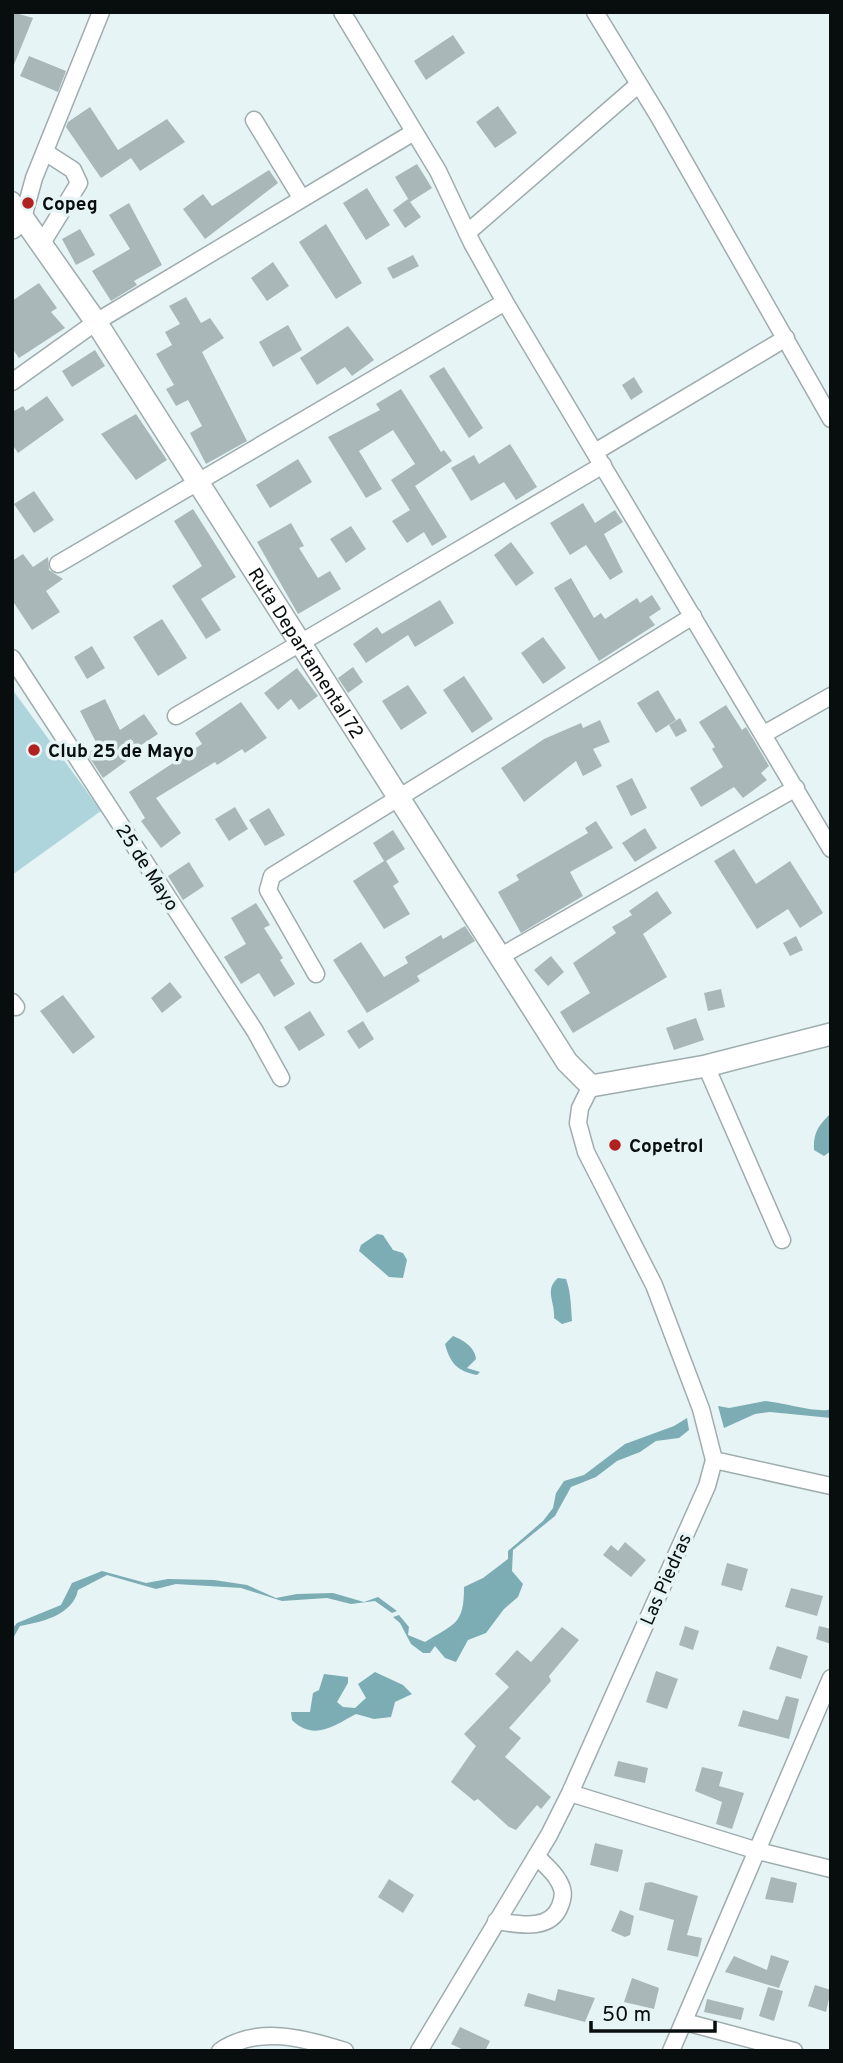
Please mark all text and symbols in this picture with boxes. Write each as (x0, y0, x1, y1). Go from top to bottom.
place label: Copeg (42, 193, 98, 217)
marker: Copeg (20, 195, 36, 211)
street label: Ruta Departamental 72 (242, 564, 368, 744)
place label: Club 25 de Mayo (48, 740, 194, 764)
marker: Club 25 de Mayo (26, 742, 42, 758)
street label: 25 de Mayo (109, 820, 183, 916)
place label: Copetrol (629, 1135, 704, 1159)
marker: Copetrol (607, 1137, 623, 1153)
street label: Las Piedras (636, 1530, 698, 1629)
scale bar (591, 1990, 715, 2034)
text: 50 m (602, 2002, 651, 2029)

